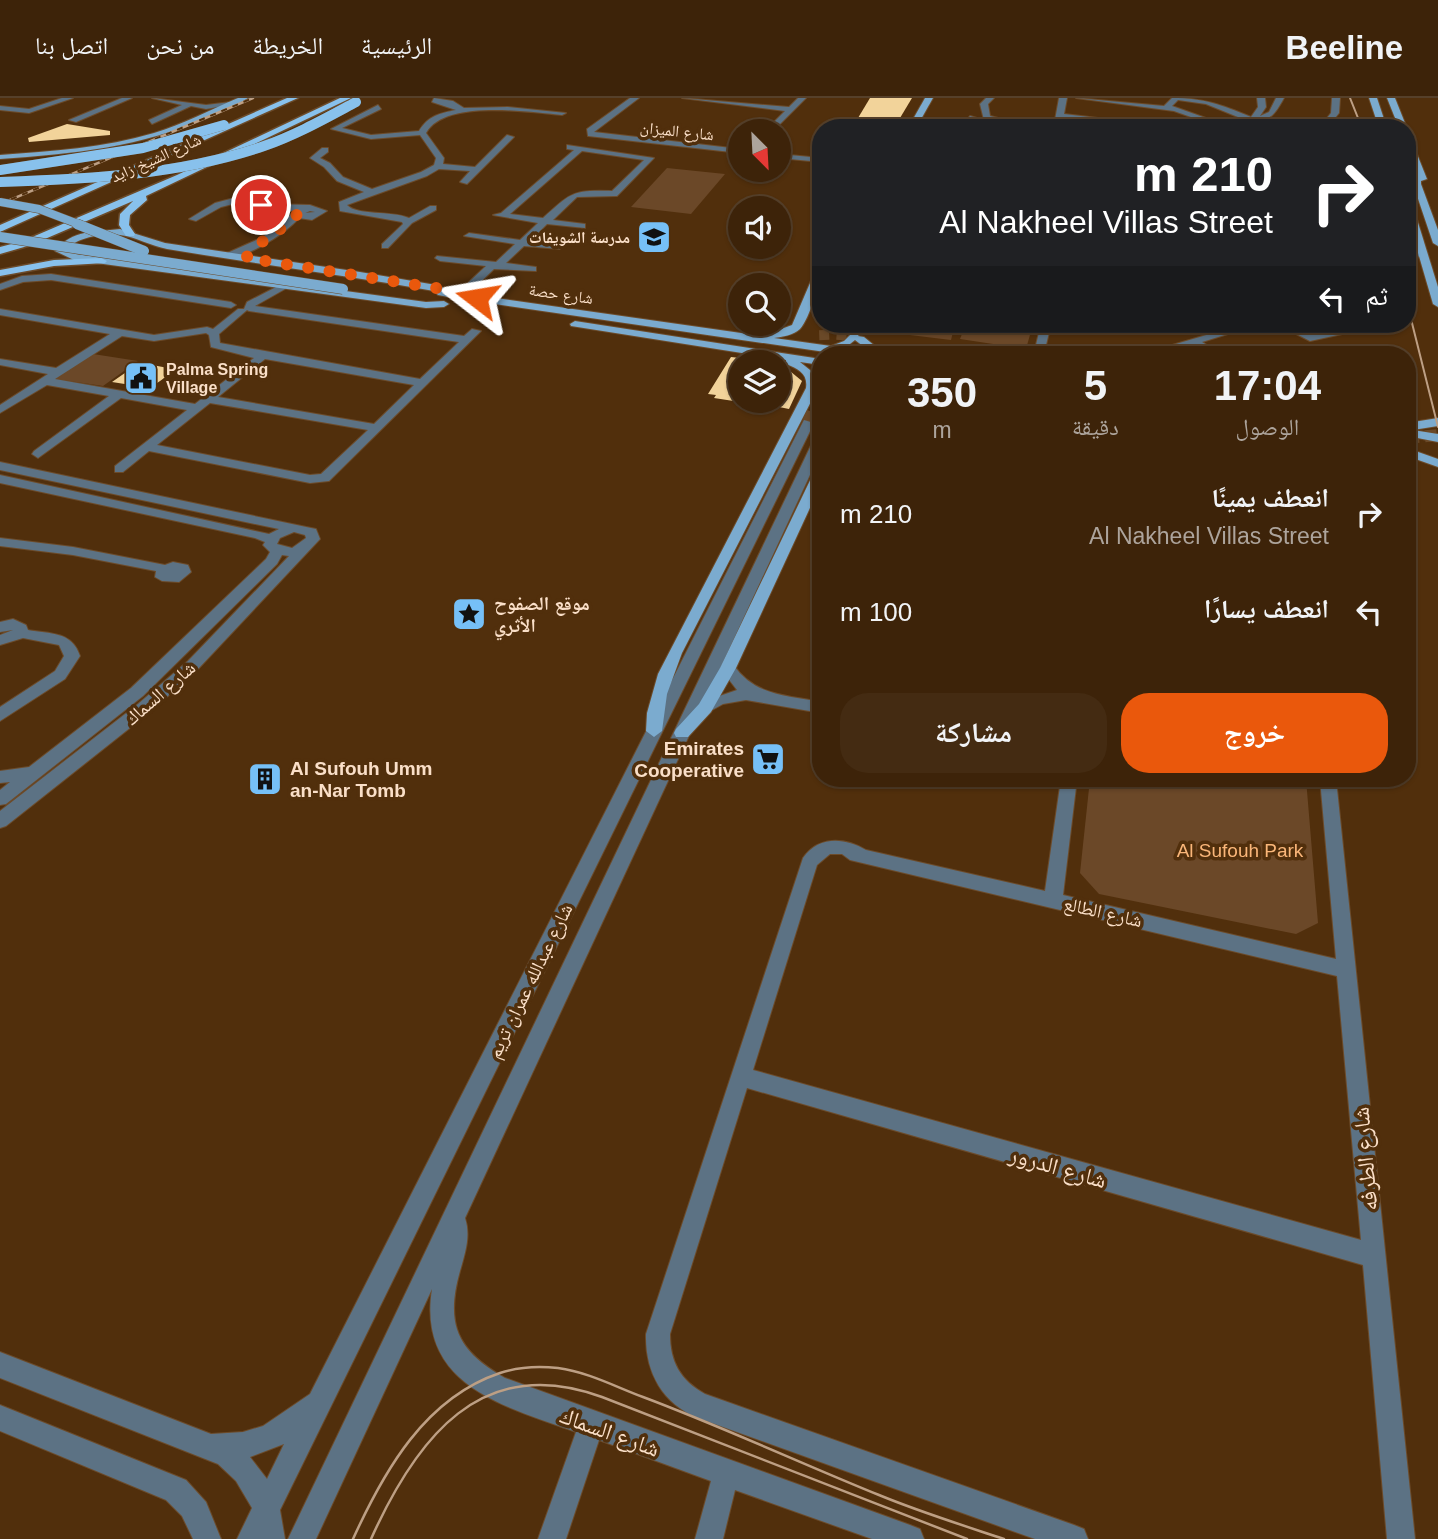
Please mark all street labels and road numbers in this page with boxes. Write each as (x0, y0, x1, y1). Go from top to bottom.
street label: شارع الميزان (639, 119, 715, 145)
street label: شارع الشيخ زايد (108, 131, 204, 187)
street label: شارع حصة (527, 281, 594, 309)
street label: شارع السماك (121, 657, 200, 730)
street label: شارع الطالع (1061, 893, 1144, 933)
street label: شارع عبدالله عمران تريم (483, 900, 578, 1063)
street label: شارع الطرفه (1348, 1106, 1384, 1212)
street label: شارع الدرور (1005, 1140, 1110, 1195)
street label: شارع السماك (556, 1402, 663, 1464)

